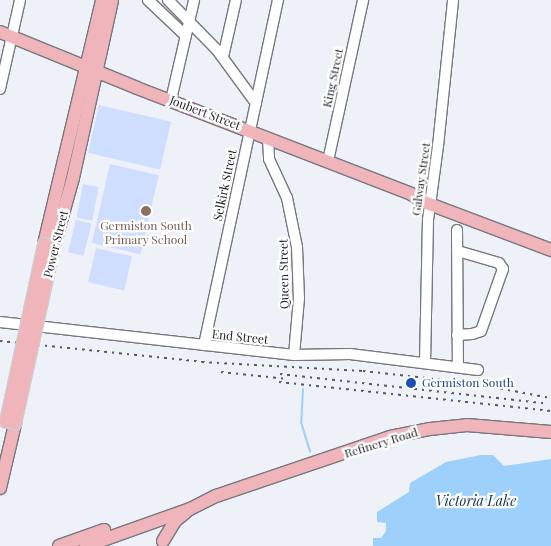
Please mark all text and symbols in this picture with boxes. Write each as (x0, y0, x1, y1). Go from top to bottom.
street label: King Street (320, 47, 346, 109)
street label: Joubert Street (167, 93, 243, 133)
street label: Galway Street (409, 141, 433, 217)
street label: Selkirk Street (210, 148, 240, 222)
marker: Germiston South Primary School (140, 205, 152, 217)
street label: Power Street (41, 209, 71, 279)
place label: Germiston South Primary School (100, 219, 192, 247)
street label: Queen Street (276, 239, 292, 309)
street label: End Street (211, 327, 269, 347)
marker: Germiston South (404, 376, 418, 390)
place label: Germiston South (422, 376, 514, 390)
street label: Refinery Road (342, 425, 420, 461)
water label: Victoria Lake (436, 493, 516, 509)

